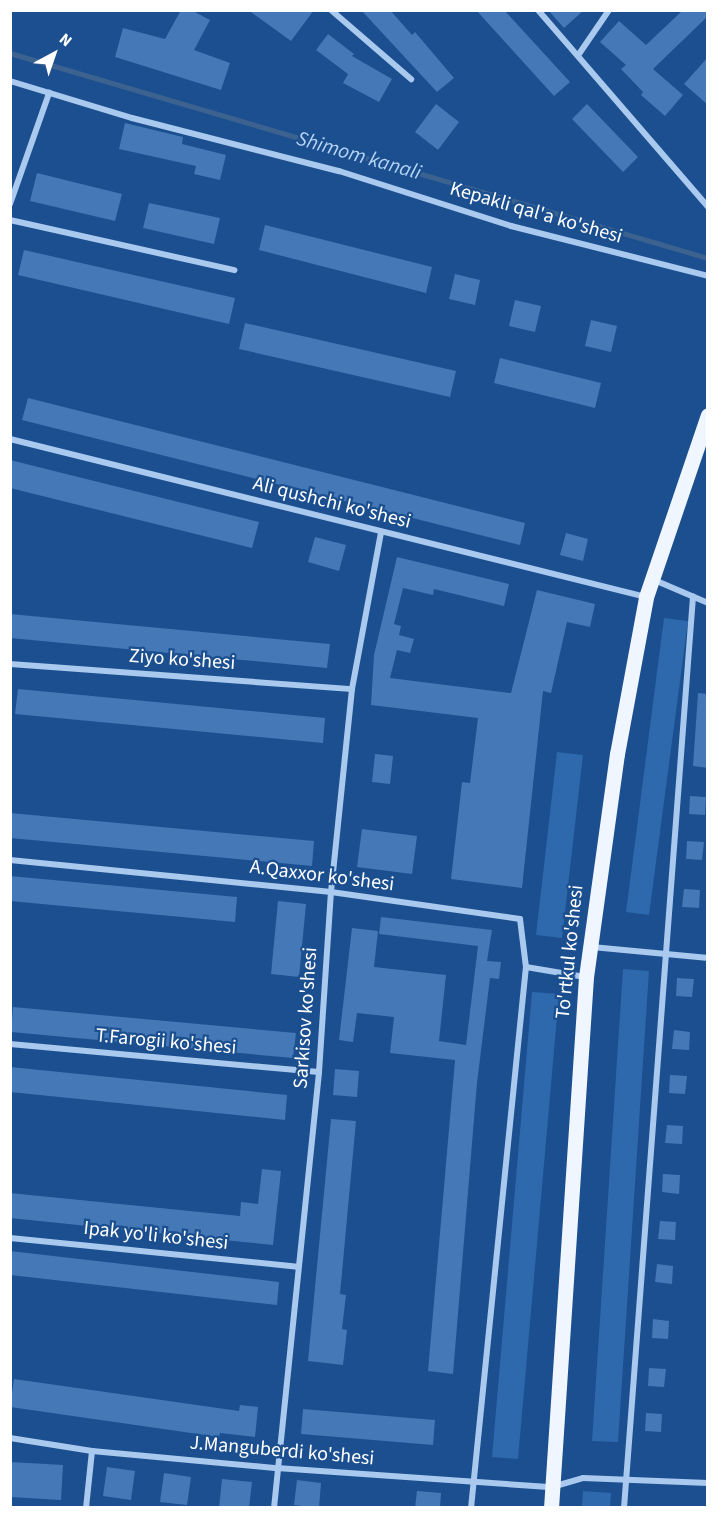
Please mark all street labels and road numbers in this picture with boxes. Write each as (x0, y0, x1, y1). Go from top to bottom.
street label: Kepakli qal'a ko'shesi (447, 177, 625, 249)
street label: Ali qushchi ko'shesi (251, 472, 413, 534)
street label: Ziyo ko'shesi (128, 644, 236, 676)
street label: A.Qaxxor ko'shesi (248, 855, 396, 897)
street label: To'rtkul ko'shesi (551, 884, 589, 1020)
street label: Sarkisov ko'shesi (289, 946, 323, 1090)
street label: T.Farogii ko'shesi (95, 1024, 237, 1060)
street label: Ipak yo'li ko'shesi (82, 1216, 230, 1256)
street label: J.Manguberdi ko'shesi (189, 1431, 375, 1471)

